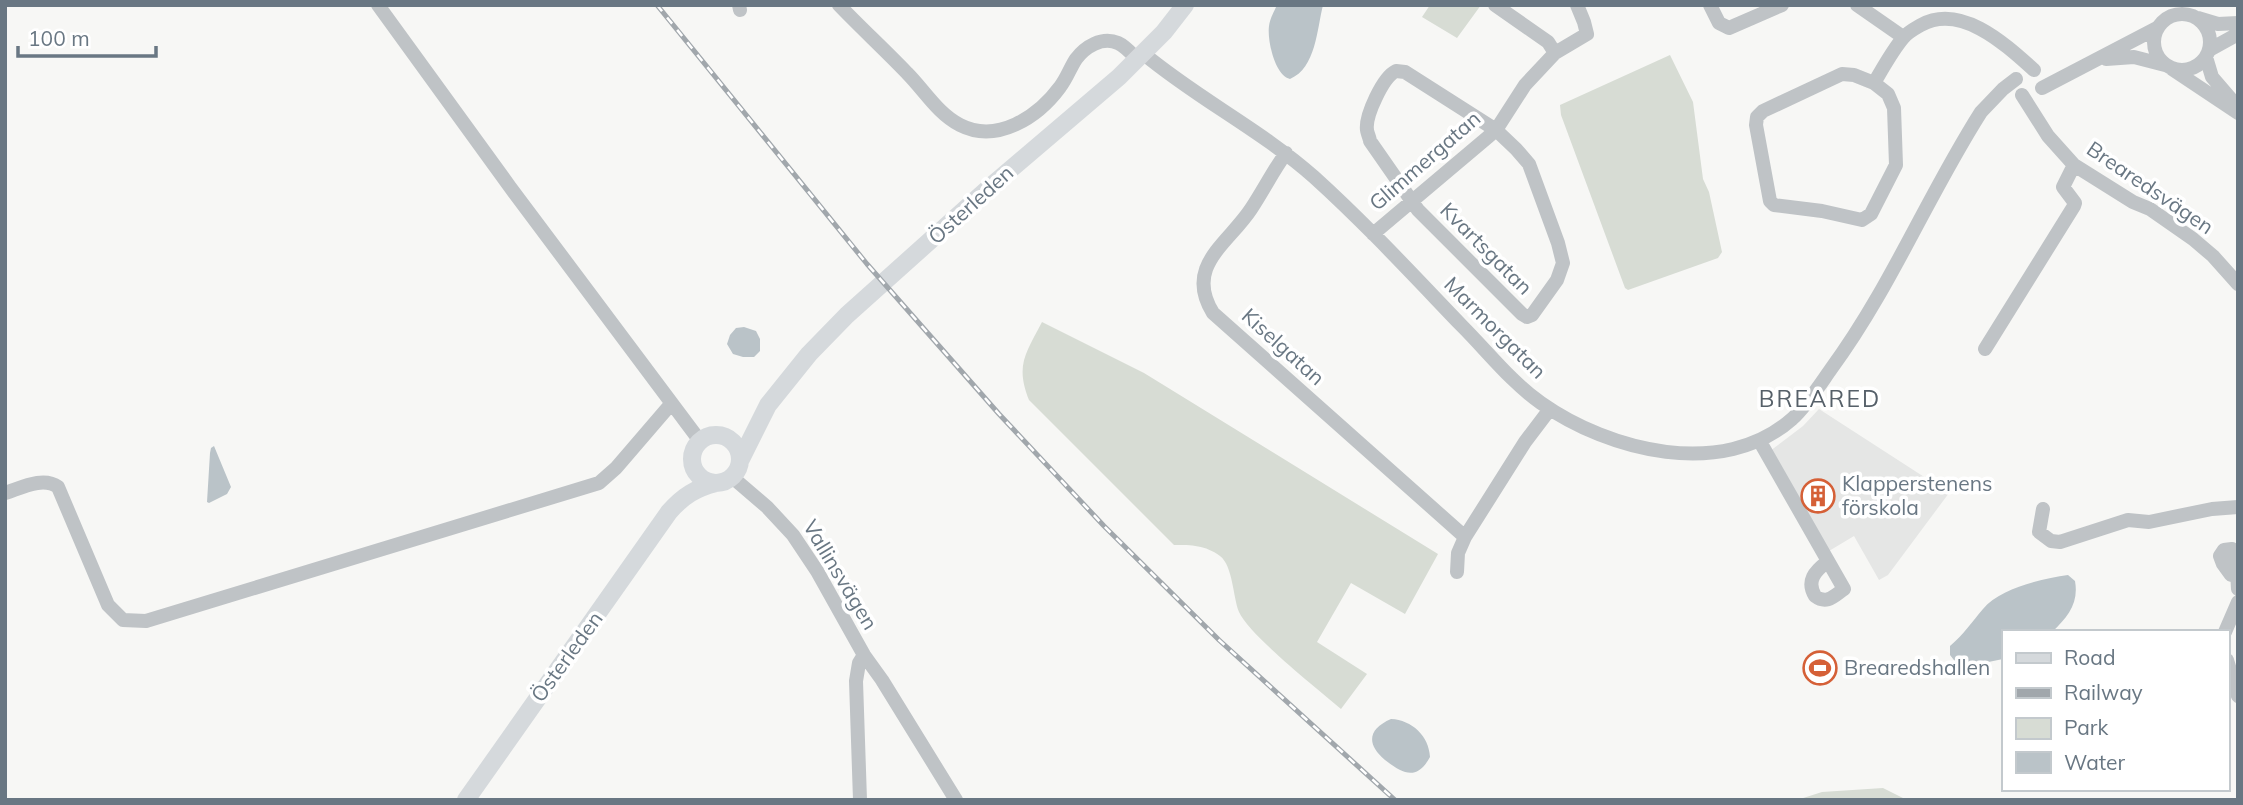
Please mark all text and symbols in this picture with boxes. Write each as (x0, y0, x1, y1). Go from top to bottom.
scale bar (18, 14, 156, 58)
text: 100 m (28, 25, 90, 51)
street label: Glimmergatan (1363, 105, 1485, 216)
street label: Brearedsvägen (2082, 135, 2219, 239)
street label: Österleden (922, 159, 1018, 249)
street label: Kvartsgatan (1435, 197, 1538, 300)
street label: Marmorgatan (1439, 271, 1552, 384)
street label: Kiselgatan (1237, 302, 1331, 390)
district label: BREARED (1759, 384, 1881, 413)
place label: Klapperstenens förskola (1842, 470, 1993, 520)
building icon: Klapperstenens förskola (1799, 477, 1837, 515)
street label: Vallinsvägen (798, 515, 884, 634)
street label: Österleden (525, 606, 608, 707)
legend (2002, 630, 2229, 791)
text: Road (2064, 644, 2115, 670)
sports icon: Brearedshallen (1801, 649, 1839, 687)
place label: Brearedshallen (1844, 654, 1990, 680)
text: Railway (2064, 679, 2143, 705)
text: Park (2064, 714, 2108, 740)
text: Water (2064, 749, 2125, 775)

